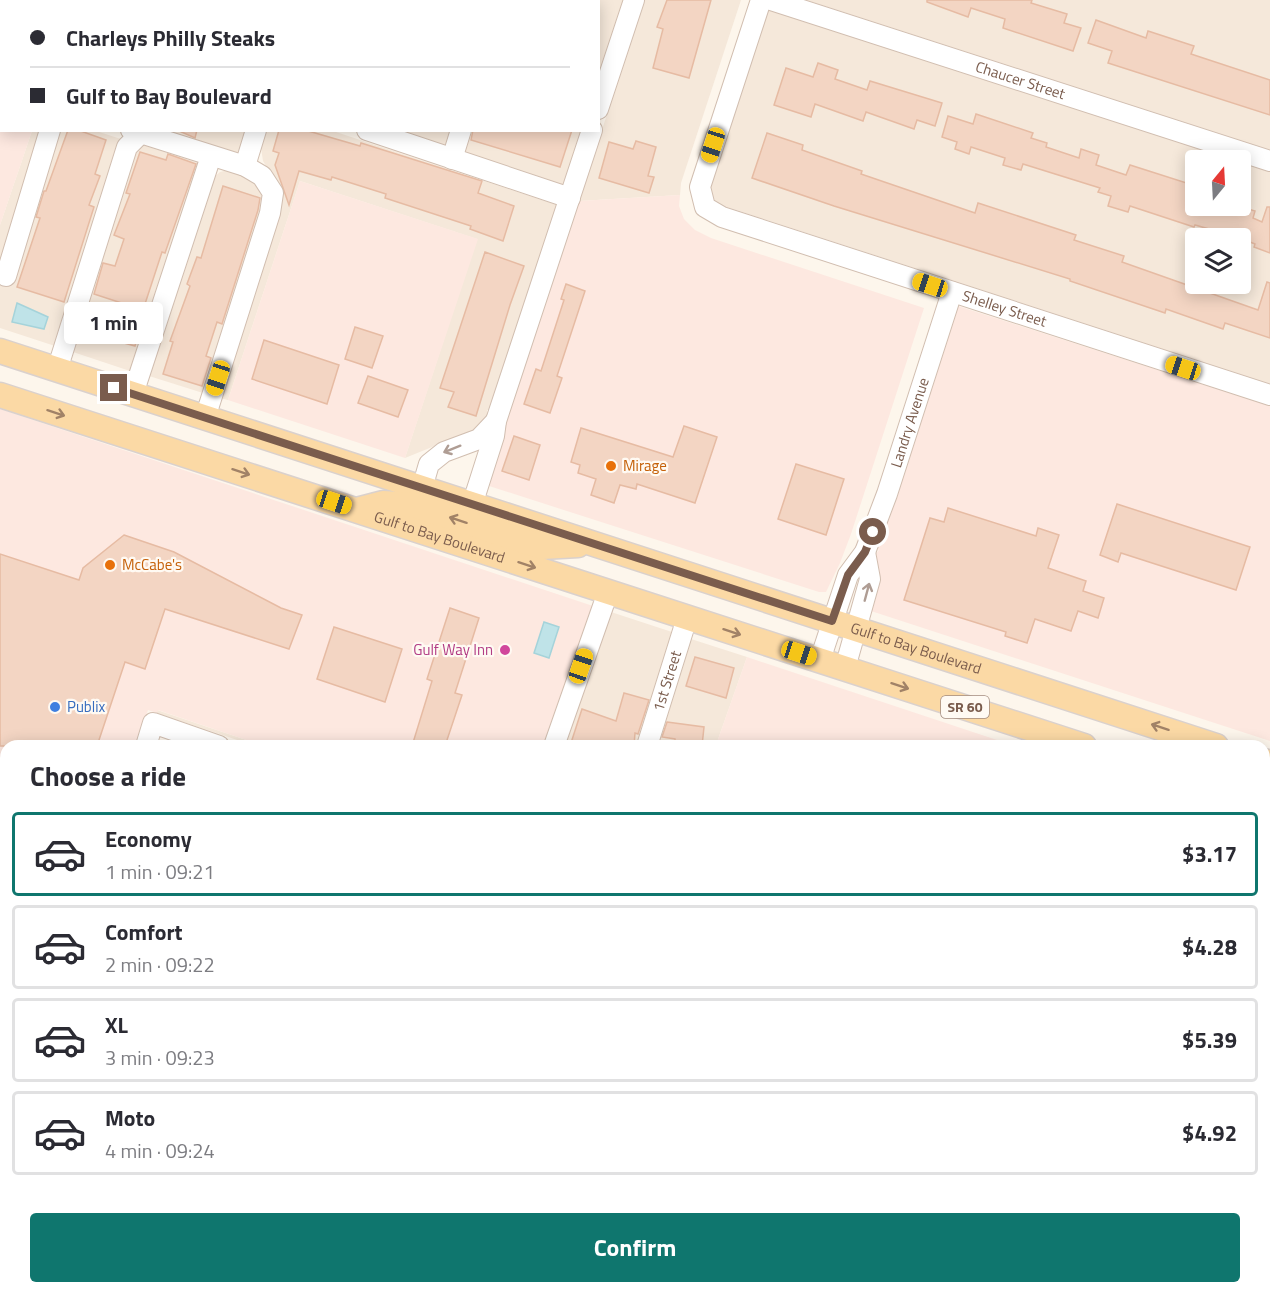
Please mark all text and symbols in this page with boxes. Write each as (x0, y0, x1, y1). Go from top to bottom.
text: Charleys Philly Steaks (66, 21, 275, 55)
street label: Chaucer Street (973, 55, 1069, 105)
text: Gulf to Bay Boulevard (66, 79, 272, 113)
car (699, 125, 727, 165)
north arrow (1185, 150, 1251, 216)
map controls (1185, 150, 1251, 294)
button: layers (1185, 228, 1251, 294)
car (910, 271, 950, 299)
street label: Shelley Street (959, 284, 1050, 333)
callout: 1 min (64, 301, 164, 343)
text: 1 min (89, 307, 138, 338)
car (1163, 354, 1203, 382)
car (204, 358, 232, 398)
route end (100, 374, 127, 401)
street label: Landry Avenue (884, 375, 935, 471)
one-way arrow (46, 408, 65, 419)
one-way arrow (444, 444, 462, 455)
place label: Mirage (623, 454, 667, 477)
marker: Mirage (604, 459, 618, 473)
one-way arrow (231, 468, 250, 479)
car (314, 488, 354, 516)
street label: Gulf to Bay Boulevard (371, 505, 508, 569)
one-way arrow (449, 513, 468, 524)
route start (859, 518, 886, 545)
place label: McCabe's (122, 553, 182, 576)
marker: McCabe's (103, 558, 117, 572)
one-way arrow (517, 561, 535, 572)
one-way arrow (861, 582, 873, 601)
street label: Gulf to Bay Boulevard (848, 616, 984, 680)
one-way arrow (722, 627, 741, 638)
place label: Gulf Way Inn (413, 638, 493, 661)
car (779, 639, 819, 667)
marker: Gulf Way Inn (498, 643, 512, 657)
car (567, 646, 595, 686)
street label: 1st Street (646, 647, 687, 714)
one-way arrow (890, 681, 909, 692)
place label: Publix (67, 695, 106, 718)
road number: SR 60 (941, 696, 989, 718)
marker: Publix (48, 700, 62, 714)
one-way arrow (1151, 721, 1170, 732)
text: Choose a ride (30, 755, 186, 796)
text: Economy (105, 822, 192, 856)
icon: car (33, 827, 87, 881)
text: $3.17 (1182, 837, 1237, 871)
text: 1 min · 09:21 (105, 856, 215, 887)
text: Comfort (105, 915, 183, 949)
icon: car (33, 920, 87, 974)
text: $4.28 (1182, 930, 1237, 964)
text: 2 min · 09:22 (105, 949, 215, 980)
text: XL (105, 1008, 128, 1042)
icon: car (33, 1013, 87, 1067)
text: $5.39 (1182, 1023, 1237, 1057)
text: 3 min · 09:23 (105, 1042, 215, 1073)
text: Moto (105, 1101, 155, 1135)
icon: car (33, 1106, 87, 1160)
text: $4.92 (1182, 1116, 1237, 1150)
text: 4 min · 09:24 (105, 1135, 215, 1166)
button: Confirm (30, 1213, 1240, 1282)

